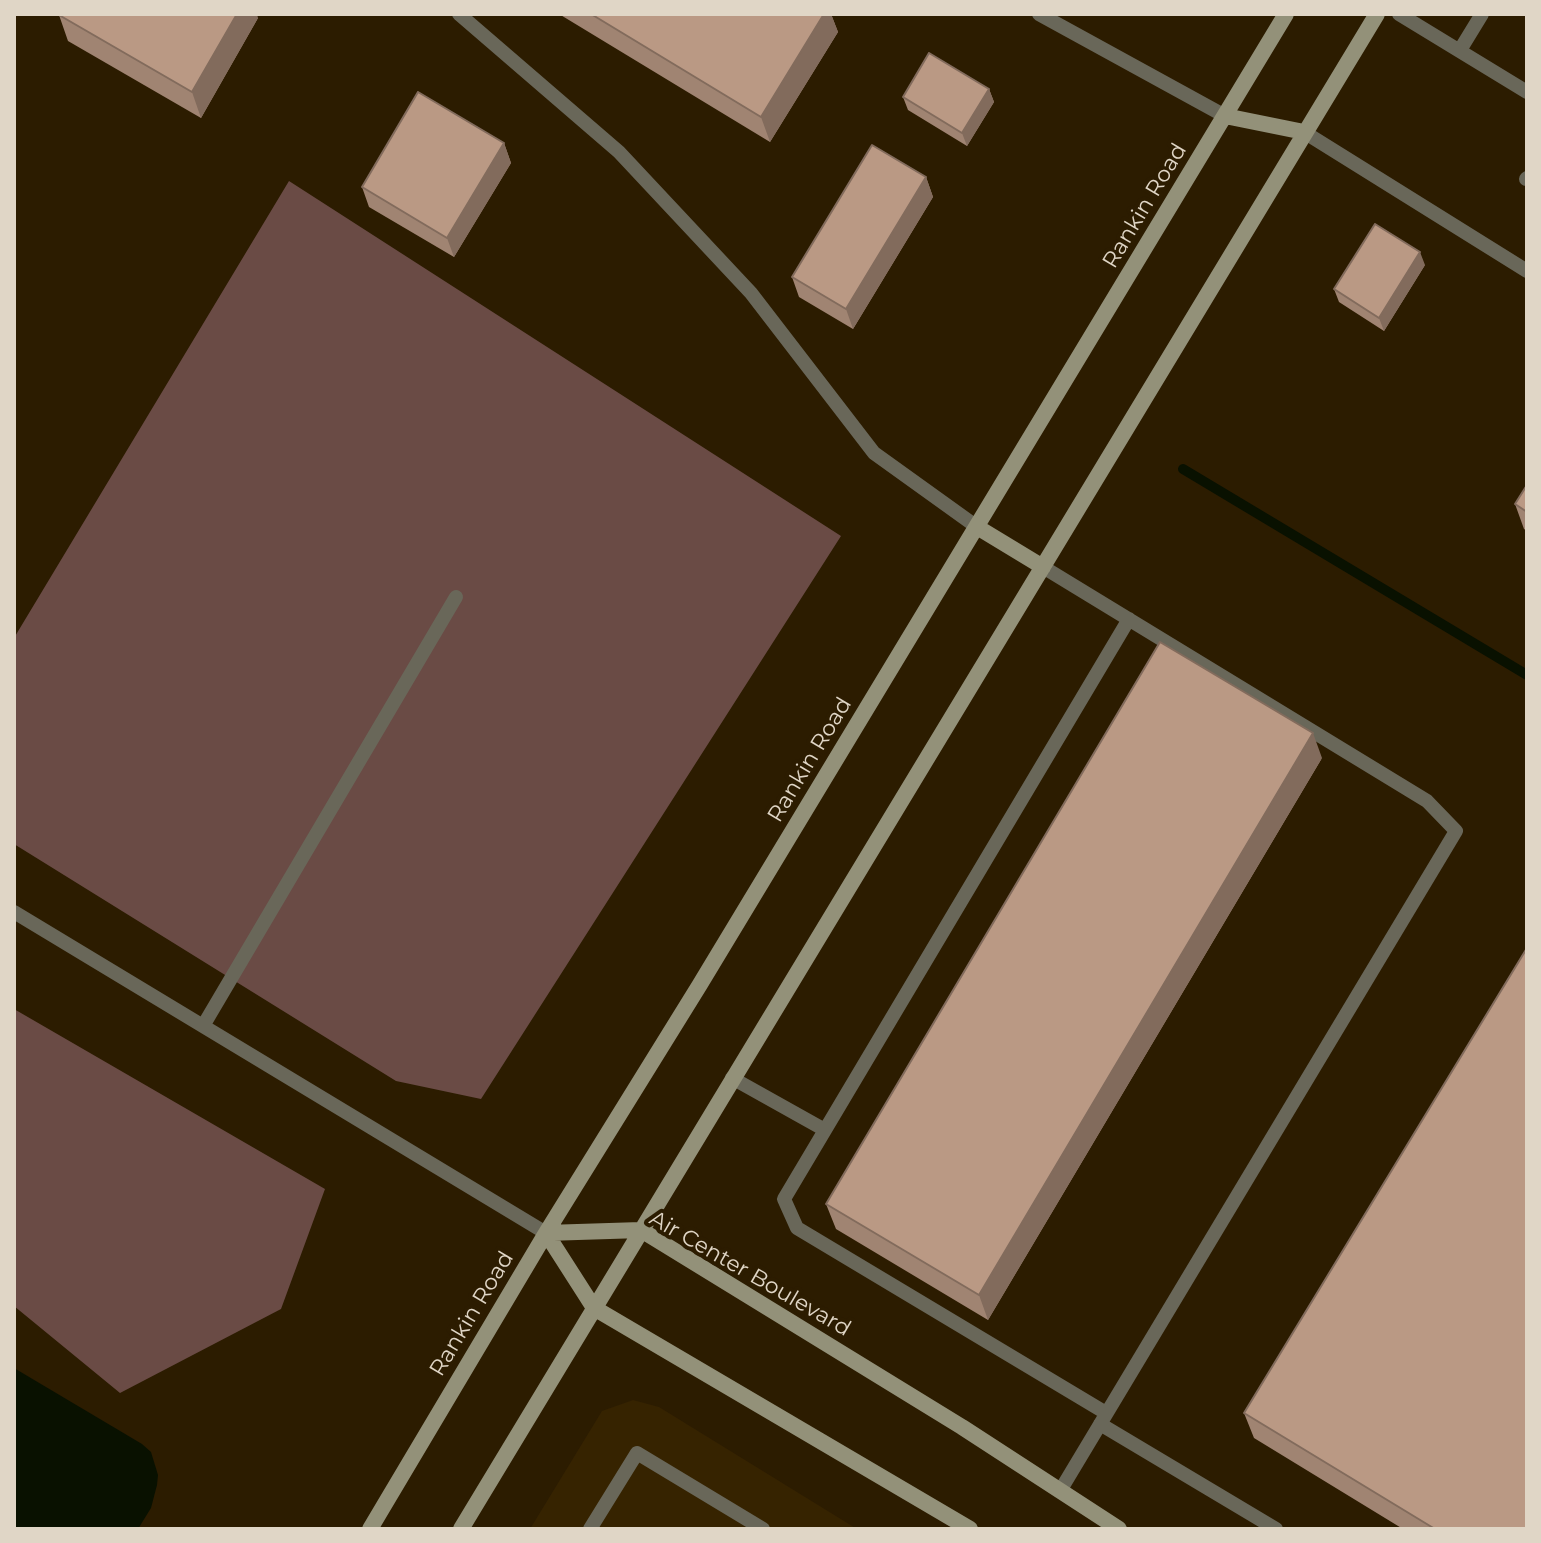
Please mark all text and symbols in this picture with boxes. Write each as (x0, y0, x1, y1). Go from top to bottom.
street label: Rankin Road (1097, 139, 1193, 273)
street label: Rankin Road (762, 693, 858, 827)
street label: Air Center Boulevard (645, 1206, 855, 1342)
street label: Rankin Road (424, 1247, 520, 1381)

